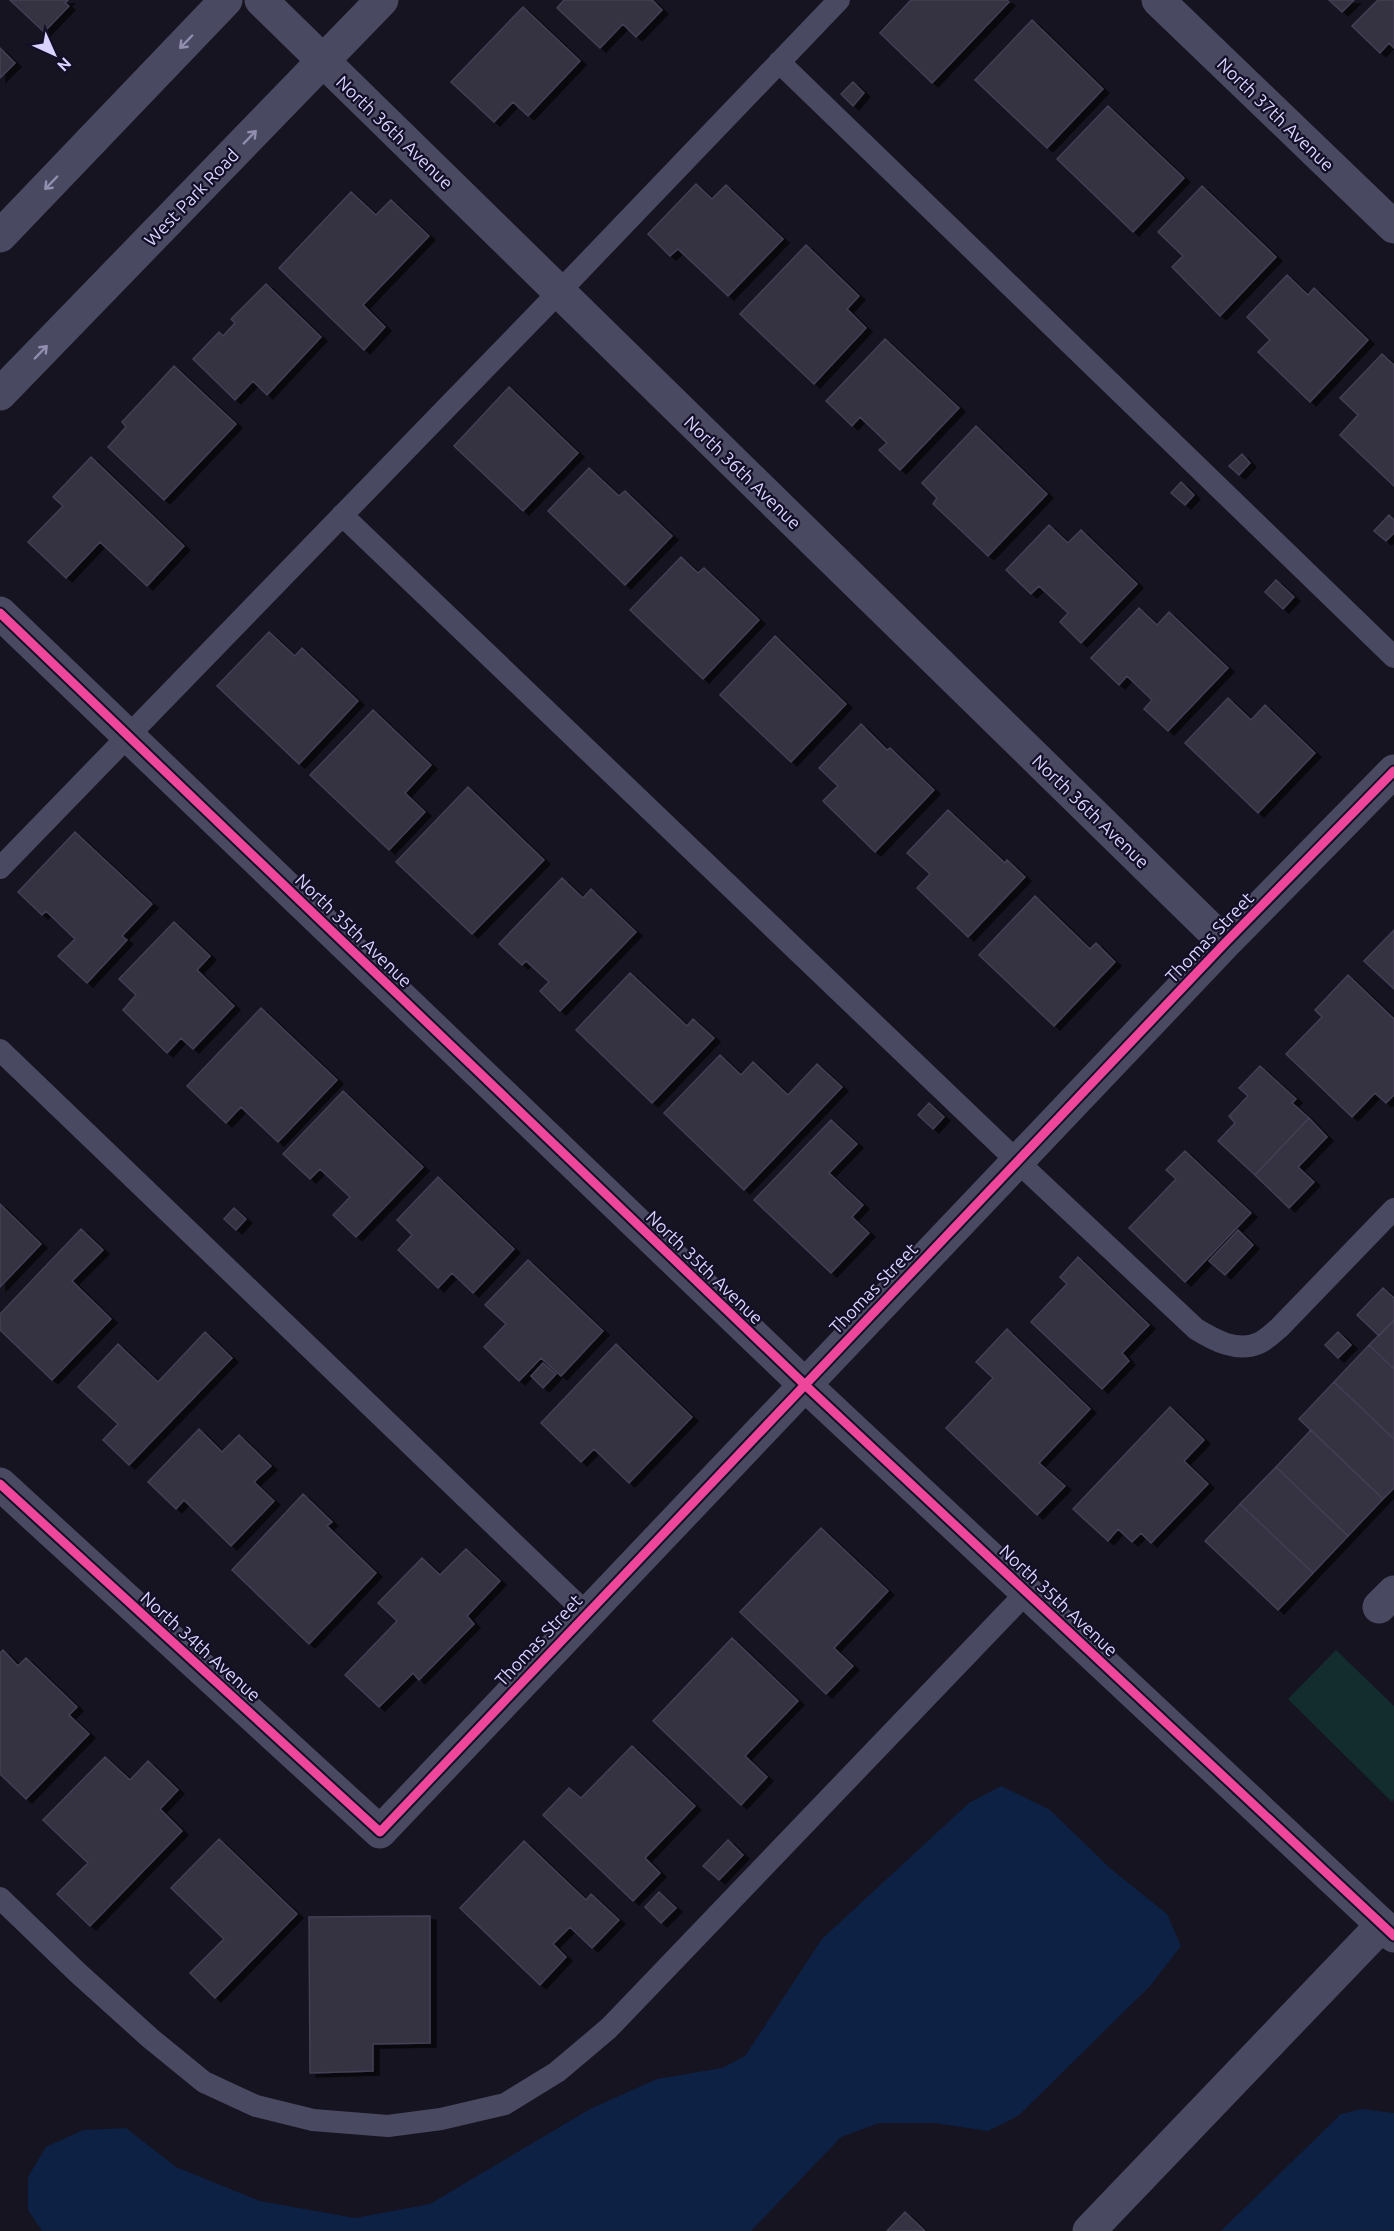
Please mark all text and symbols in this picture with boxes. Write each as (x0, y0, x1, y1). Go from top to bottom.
north arrow (24, 24, 84, 84)
one-way arrow (178, 35, 193, 50)
street label: North 37th Avenue (1214, 53, 1338, 175)
text: N (54, 54, 75, 75)
street label: North 36th Avenue (333, 71, 457, 193)
one-way arrow (243, 130, 257, 145)
street label: West Park Road (140, 144, 242, 250)
one-way arrow (44, 175, 58, 190)
one-way arrow (33, 345, 48, 360)
street label: North 36th Avenue (681, 411, 805, 533)
street label: North 36th Avenue (1029, 750, 1153, 872)
street label: North 35th Avenue (292, 869, 416, 991)
street label: Thomas Street (1161, 888, 1257, 986)
street label: North 35th Avenue (643, 1206, 767, 1328)
street label: Thomas Street (825, 1239, 921, 1337)
street label: North 35th Avenue (996, 1540, 1122, 1660)
street label: North 34th Avenue (137, 1587, 265, 1705)
street label: Thomas Street (491, 1590, 585, 1690)

